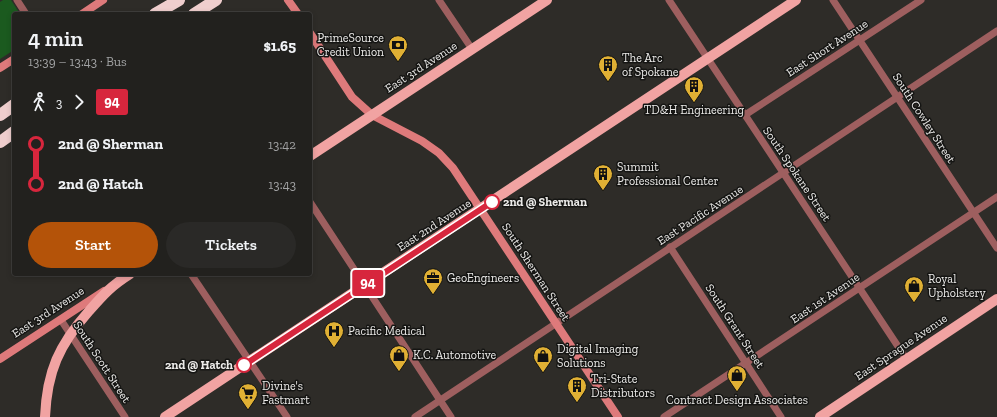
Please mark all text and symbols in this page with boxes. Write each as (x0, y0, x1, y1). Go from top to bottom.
street label: East Short Avenue (784, 16, 871, 80)
text: 4 min (28, 25, 83, 52)
place label: PrimeSource Credit Union (317, 31, 384, 59)
bank icon: PrimeSource Credit Union (387, 34, 409, 62)
text: $1.65 (263, 37, 296, 55)
street label: East 3rd Avenue (382, 38, 460, 96)
place label: The Arc of Spokane (622, 51, 679, 79)
text: 13:39 – 13:43 · Bus (28, 54, 127, 69)
building icon: The Arc of Spokane (597, 54, 619, 82)
street label: South Cowley Street (890, 70, 959, 166)
building icon: TD&H Engineering (683, 75, 705, 103)
icon: walk (28, 91, 50, 113)
icon: forward (68, 91, 90, 113)
text: 94 (104, 93, 120, 110)
text: 3 (56, 95, 62, 110)
place label: TD&H Engineering (644, 103, 745, 117)
street label: South Spokane Street (760, 124, 834, 224)
text: 2nd @ Sherman (58, 135, 163, 153)
text: 13:42 (268, 137, 296, 152)
place label: Summit Professional Center (617, 160, 719, 188)
building icon: Summit Professional Center (592, 163, 614, 191)
text: 2nd @ Hatch (58, 175, 143, 193)
text: 13:43 (268, 177, 296, 192)
street label: East Pacific Avenue (654, 182, 746, 248)
marker: 2nd @ Sherman (484, 194, 500, 210)
place label: 2nd @ Sherman (503, 195, 587, 209)
street label: East 2nd Avenue (394, 196, 474, 254)
street label: South Sherman Street (499, 220, 573, 324)
button: Start (28, 222, 158, 268)
button: Tickets (166, 222, 296, 268)
office icon: GeoEngineers (422, 267, 444, 295)
line badge: 94 (350, 270, 386, 296)
street label: East 1st Avenue (788, 270, 862, 326)
place label: GeoEngineers (447, 271, 519, 285)
place label: Royal Upholstery (928, 272, 986, 300)
text: 94 (360, 274, 376, 291)
shop icon: Royal Upholstery (903, 275, 925, 303)
street label: South Grant Street (702, 281, 768, 371)
street label: East 3rd Avenue (9, 283, 87, 341)
street label: East Sprague Avenue (852, 311, 950, 383)
street label: South Scott Street (70, 319, 134, 406)
hospital icon: Pacific Medical (323, 320, 345, 348)
place label: Pacific Medical (348, 324, 425, 338)
place label: Digital Imaging Solutions (557, 342, 639, 370)
shop icon: K.C. Automotive (388, 344, 410, 372)
shop icon: Digital Imaging Solutions (532, 345, 554, 373)
place label: K.C. Automotive (413, 348, 497, 362)
marker: 2nd @ Hatch (236, 357, 252, 373)
place label: 2nd @ Hatch (165, 358, 233, 372)
shop icon: Contract Design Associates (726, 364, 748, 392)
place label: Tri-State Distributors (591, 372, 655, 400)
building icon: Tri-State Distributors (566, 375, 588, 403)
place label: Divine's Fastmart (262, 379, 310, 407)
supermarket icon: Divine's Fastmart (237, 382, 259, 410)
place label: Contract Design Associates (666, 393, 808, 407)

